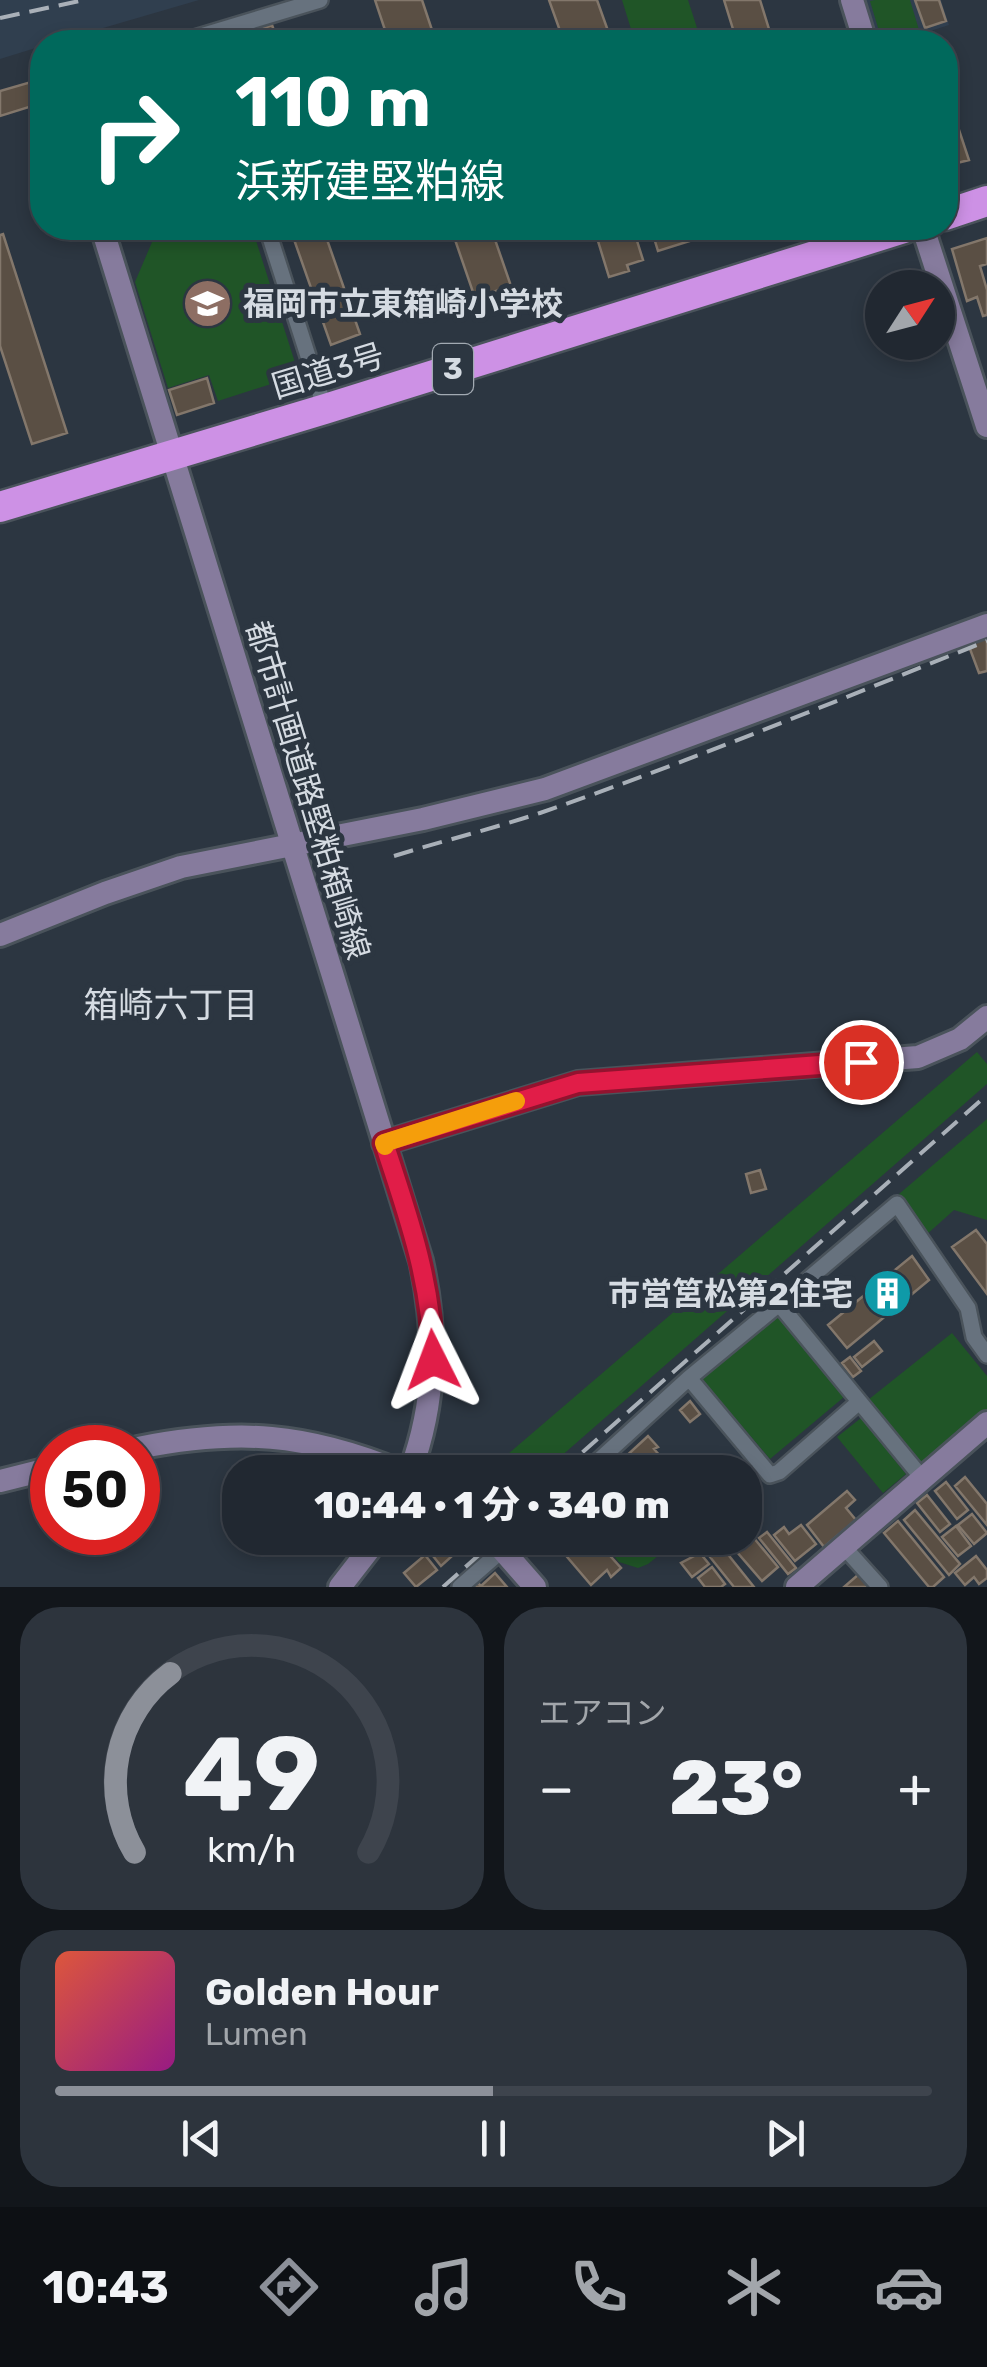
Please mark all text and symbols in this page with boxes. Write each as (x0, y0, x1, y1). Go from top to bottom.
text: 110 m (235, 61, 431, 144)
icon: right (70, 70, 200, 200)
text: 浜新建堅粕線 (235, 155, 505, 208)
north arrow (865, 270, 955, 360)
map controls (865, 270, 955, 360)
school or university icon: 福岡市立東箱崎小学校 (182, 278, 234, 330)
place label: 福岡市立東箱崎小学校 (243, 285, 563, 323)
street label: 国道3号 (267, 336, 389, 406)
road number: 3 (433, 344, 473, 394)
street label: 都市計画道路堅粕箱崎線 (238, 616, 378, 964)
district label: 箱崎六丁目 (83, 984, 259, 1026)
pin (819, 1020, 904, 1105)
icon: arrive (834, 1035, 889, 1090)
building icon: 市営筥松第2住宅 (862, 1268, 914, 1320)
place label: 市営筥松第2住宅 (608, 1275, 853, 1313)
position arrow (381, 1308, 485, 1412)
speed limit sign: 50 (30, 1425, 160, 1555)
text: 10:44 · 1 分 · 340 m (314, 1482, 670, 1528)
text: エアコン (539, 1694, 667, 1732)
text: 49 (183, 1713, 320, 1836)
text: 23° (669, 1744, 803, 1833)
text: − (539, 1756, 574, 1821)
text: + (898, 1756, 932, 1821)
text: km/h (207, 1829, 296, 1871)
text: Golden Hour (205, 1969, 439, 2015)
text: Lumen (205, 2015, 308, 2053)
icon: previous (174, 2111, 229, 2166)
icon: pause (466, 2111, 521, 2166)
icon: next (758, 2111, 813, 2166)
icon: directions (254, 2252, 324, 2322)
icon: music (409, 2252, 479, 2322)
icon: phone (564, 2252, 634, 2322)
icon: climate (719, 2252, 789, 2322)
icon: car (874, 2252, 944, 2322)
text: 10:43 (43, 2261, 169, 2314)

